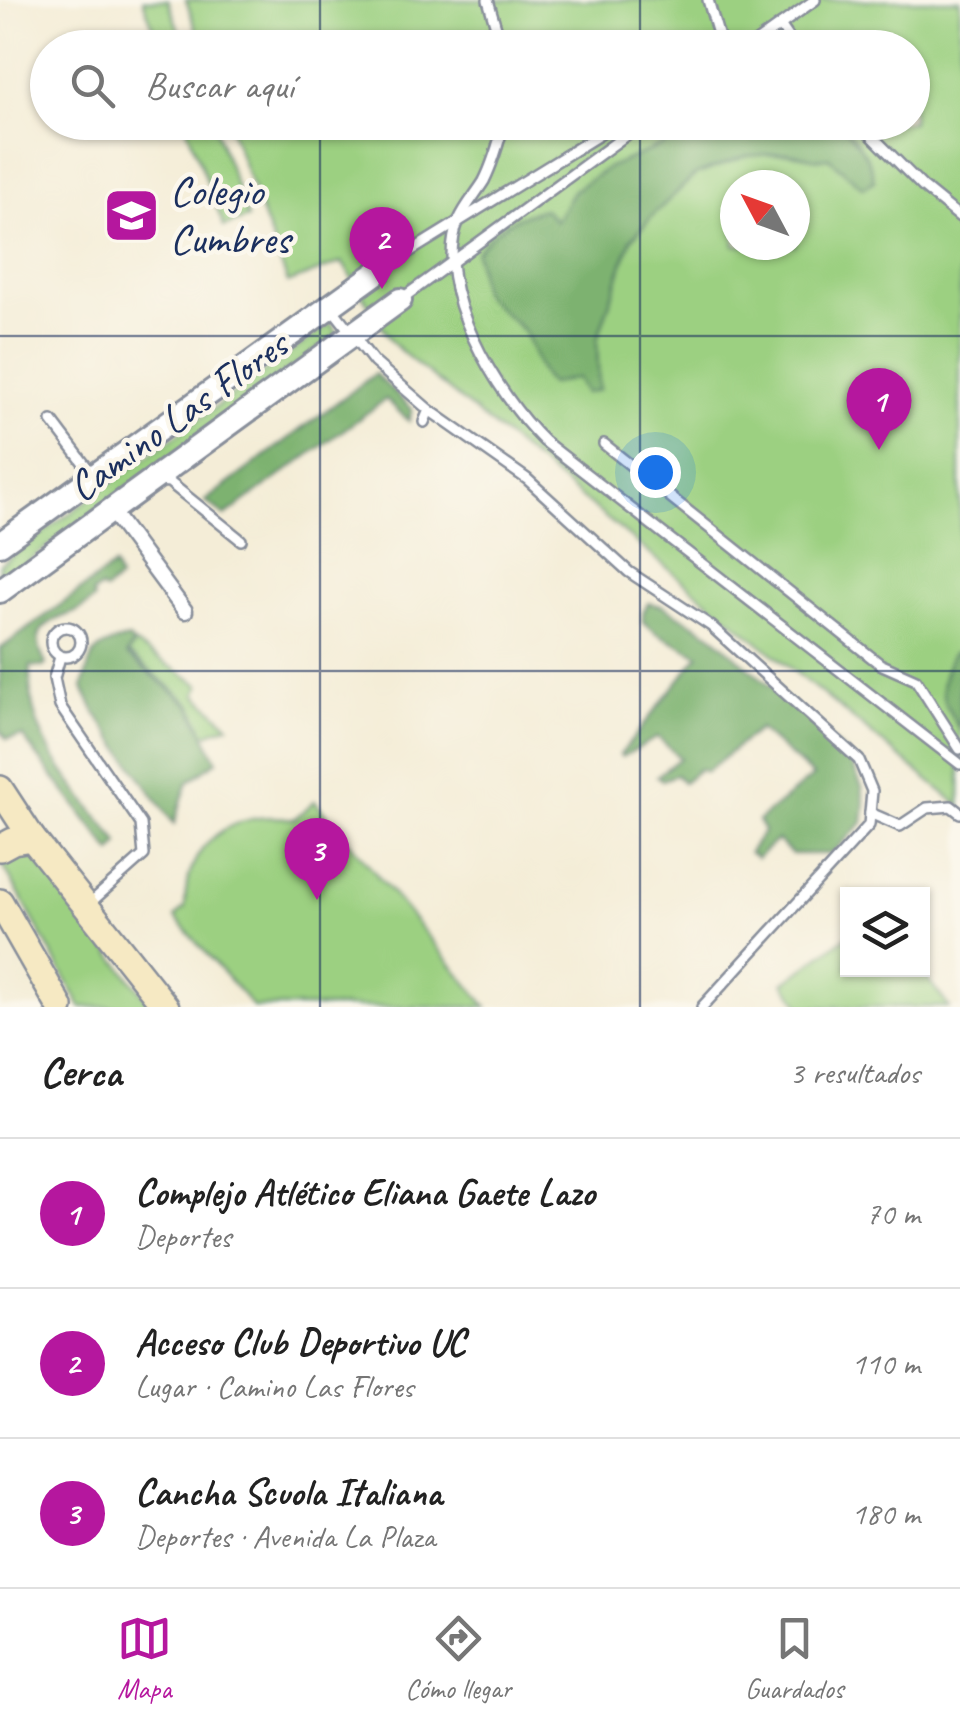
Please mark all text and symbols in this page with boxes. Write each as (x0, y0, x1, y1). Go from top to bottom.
search box (30, 30, 930, 140)
icon: search (65, 58, 120, 113)
text: Buscar aquí (145, 62, 294, 109)
place label: Colegio Cumbres (170, 165, 294, 266)
north arrow (720, 170, 810, 260)
school or university icon: Colegio Cumbres (101, 185, 161, 245)
pin: 2 (350, 206, 414, 289)
street label: Camino Las Flores (58, 316, 301, 513)
pin: 1 (846, 368, 912, 450)
your location (630, 447, 681, 498)
pin: 3 (284, 818, 350, 900)
map controls (840, 887, 930, 977)
button: layers (840, 887, 930, 977)
text: Cerca (40, 1046, 122, 1099)
text: 3 resultados (789, 1052, 920, 1093)
text: Complejo Atlético Eliana Gaete Lazo (135, 1169, 595, 1216)
text: 1 (65, 1193, 80, 1234)
text: 70 m (866, 1193, 920, 1234)
text: Deportes (135, 1216, 231, 1257)
text: Acceso Club Deportivo UC (135, 1319, 465, 1366)
text: 2 (65, 1343, 80, 1384)
text: 110 m (851, 1343, 920, 1384)
text: Lugar · Camino Las Flores (135, 1366, 414, 1407)
text: Cancha Scuola Italiana (135, 1469, 442, 1516)
text: 3 (65, 1493, 80, 1534)
text: 180 m (851, 1493, 920, 1534)
text: Deportes · Avenida La Plaza (135, 1516, 435, 1557)
tab: Mapa (117, 1611, 172, 1706)
tab: Cómo llegar (405, 1611, 511, 1706)
tab: Guardados (745, 1611, 843, 1706)

